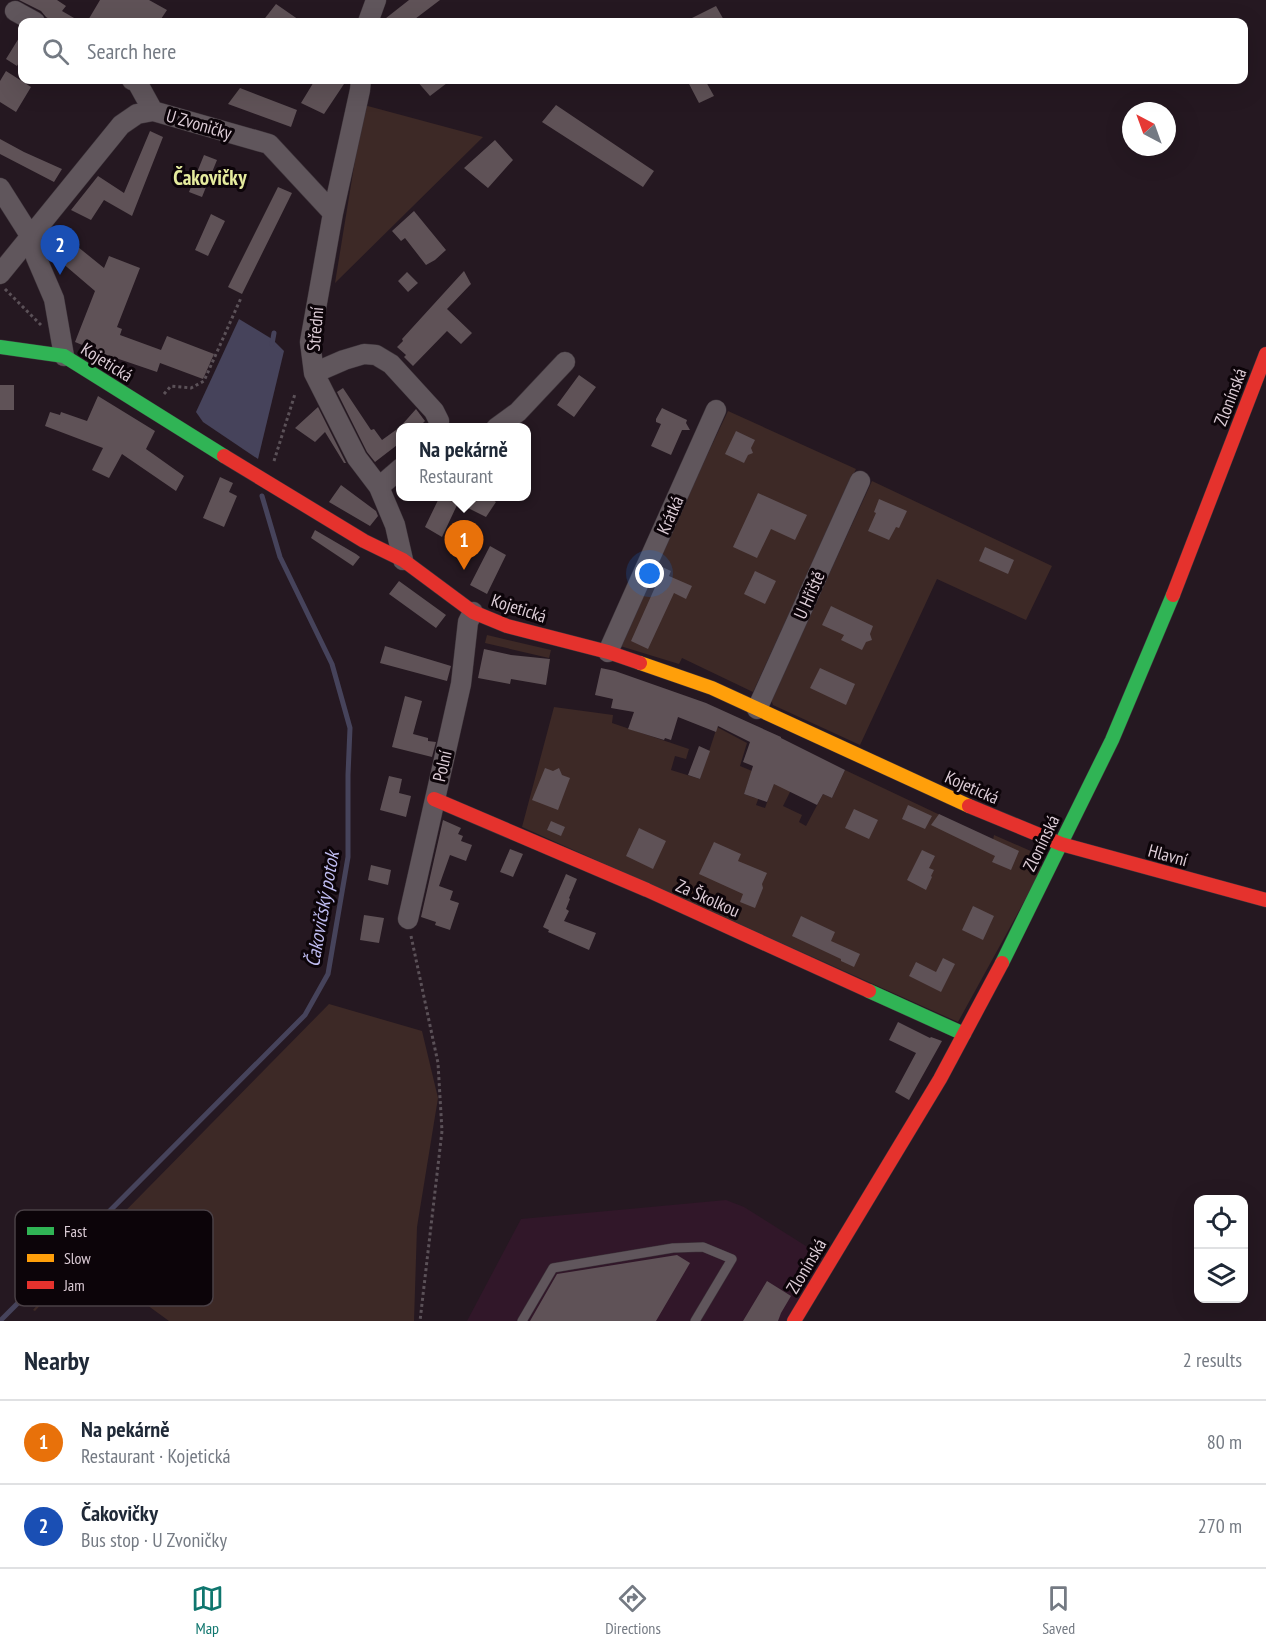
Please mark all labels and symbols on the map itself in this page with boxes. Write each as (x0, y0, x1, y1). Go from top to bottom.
north arrow (1122, 102, 1176, 156)
street label: U Zvoničky (164, 104, 235, 144)
district label: Čakovičky (173, 164, 247, 191)
pin: 2 (40, 226, 80, 275)
street label: Střední (302, 306, 328, 352)
street label: Kojetická (77, 337, 137, 387)
street label: Zlonínská (1209, 365, 1251, 429)
street label: Krátká (651, 492, 689, 538)
pin: 1 (444, 520, 484, 570)
your location (635, 559, 664, 588)
street label: U Hřiště (788, 567, 830, 623)
street label: Kojetická (488, 588, 550, 628)
street label: Polní (427, 748, 457, 784)
street label: Kojetická (941, 765, 1003, 809)
street label: Zlonínská (1018, 811, 1064, 875)
street label: Hlavní (1146, 839, 1190, 871)
water label: Čakovičský potok (299, 847, 345, 969)
street label: Za Školkou (672, 874, 744, 922)
legend (15, 1210, 213, 1306)
text: Fast (64, 1221, 87, 1241)
street label: Zlonínská (781, 1234, 831, 1298)
text: Slow (64, 1248, 91, 1268)
text: Jam (63, 1275, 85, 1295)

